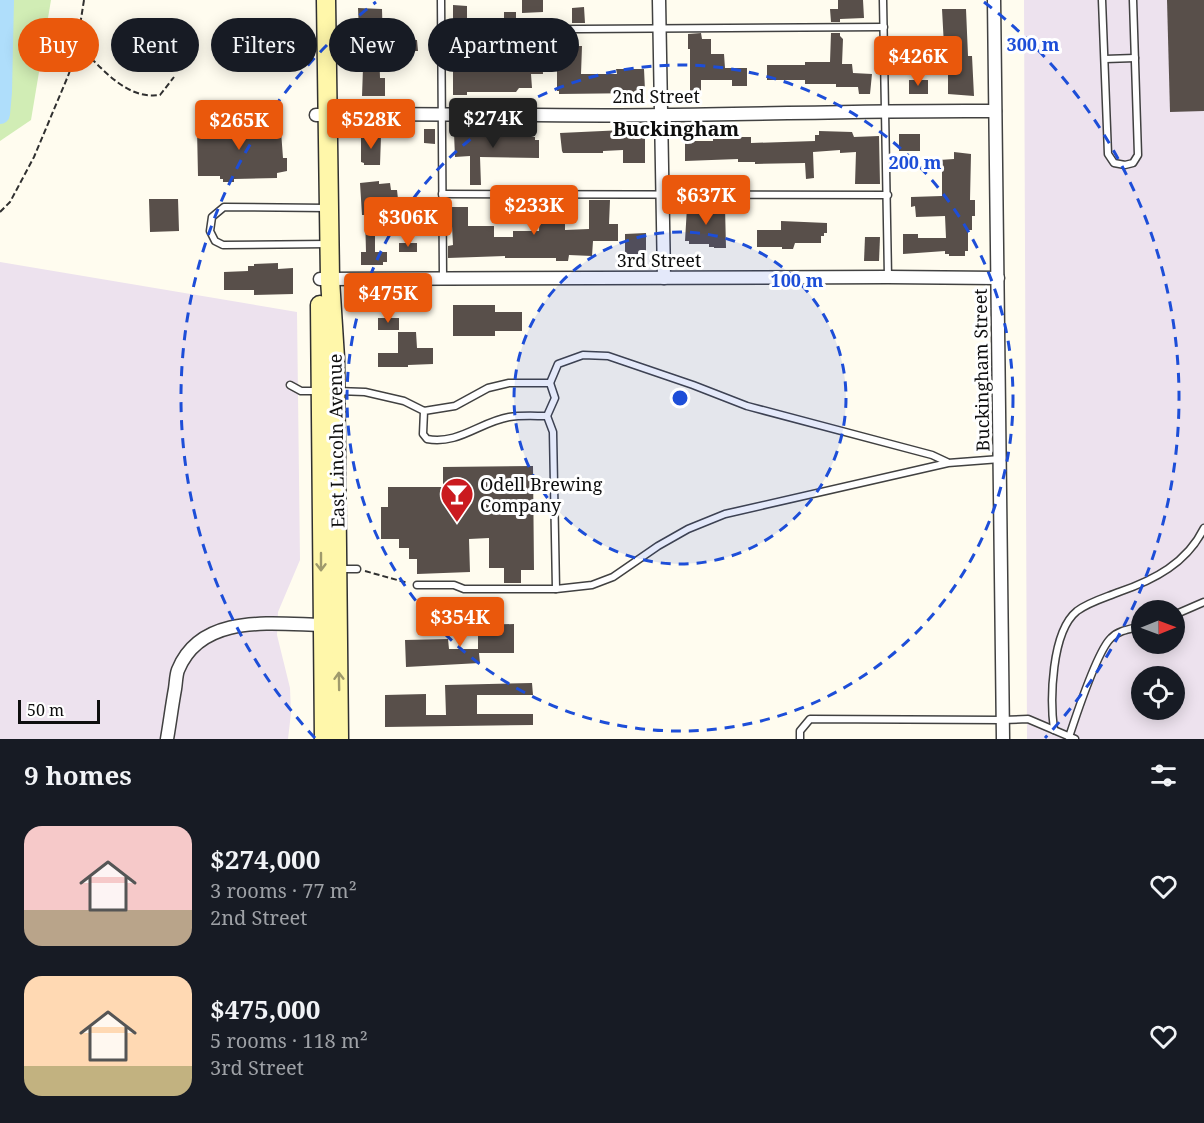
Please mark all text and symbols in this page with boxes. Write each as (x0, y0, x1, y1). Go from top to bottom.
chip: Buy (18, 18, 99, 72)
chip: Rent (111, 18, 199, 72)
chip: Filters (211, 18, 317, 72)
chip: New (329, 18, 416, 72)
chip: Apartment (428, 18, 579, 72)
text: 300 m (1007, 32, 1060, 56)
pin: $426K (876, 36, 960, 87)
text: $426K (888, 42, 948, 69)
street label: 2nd Street (612, 84, 700, 108)
pin: $274K (451, 98, 535, 149)
pin: $528K (329, 99, 413, 150)
pin: $265K (197, 100, 281, 151)
text: $274K (463, 104, 523, 131)
text: $528K (341, 105, 401, 132)
text: $265K (209, 106, 269, 133)
district label: Buckingham (613, 115, 740, 142)
text: 200 m (889, 150, 942, 174)
pin: $637K (664, 175, 748, 226)
text: $637K (676, 181, 736, 208)
pin: $233K (492, 185, 576, 236)
text: $233K (504, 191, 564, 218)
pin: $306K (366, 197, 450, 248)
text: $306K (378, 203, 438, 230)
street label: 3rd Street (617, 248, 701, 272)
text: 100 m (771, 268, 824, 292)
pin: $475K (346, 273, 430, 324)
text: $475K (358, 279, 418, 306)
street label: Buckingham Street (968, 288, 994, 452)
street label: East Lincoln Avenue (322, 354, 350, 528)
centre of rings (670, 388, 690, 408)
place label: Odell Brewing Company (480, 472, 603, 517)
bar icon: Odell Brewing Company (439, 476, 475, 523)
one-way arrow (315, 552, 327, 572)
pin: $354K (418, 597, 502, 648)
north arrow (1131, 600, 1185, 654)
map controls (1131, 600, 1185, 720)
text: $354K (430, 603, 490, 630)
button: locate (1131, 666, 1185, 720)
one-way arrow (333, 671, 345, 691)
scale bar (18, 697, 100, 724)
text: 50 m (27, 699, 64, 721)
text: 9 homes (24, 757, 132, 793)
icon: filters (1147, 759, 1180, 792)
text: $274,000 (210, 841, 320, 877)
icon: home (72, 850, 144, 922)
icon: heart (1147, 870, 1180, 903)
text: 3 rooms · 77 m² (210, 877, 357, 904)
text: 2nd Street (210, 904, 307, 931)
text: $475,000 (210, 991, 320, 1027)
icon: home (72, 1000, 144, 1072)
icon: heart (1147, 1020, 1180, 1053)
text: 5 rooms · 118 m² (210, 1027, 368, 1054)
text: 3rd Street (210, 1054, 304, 1081)

